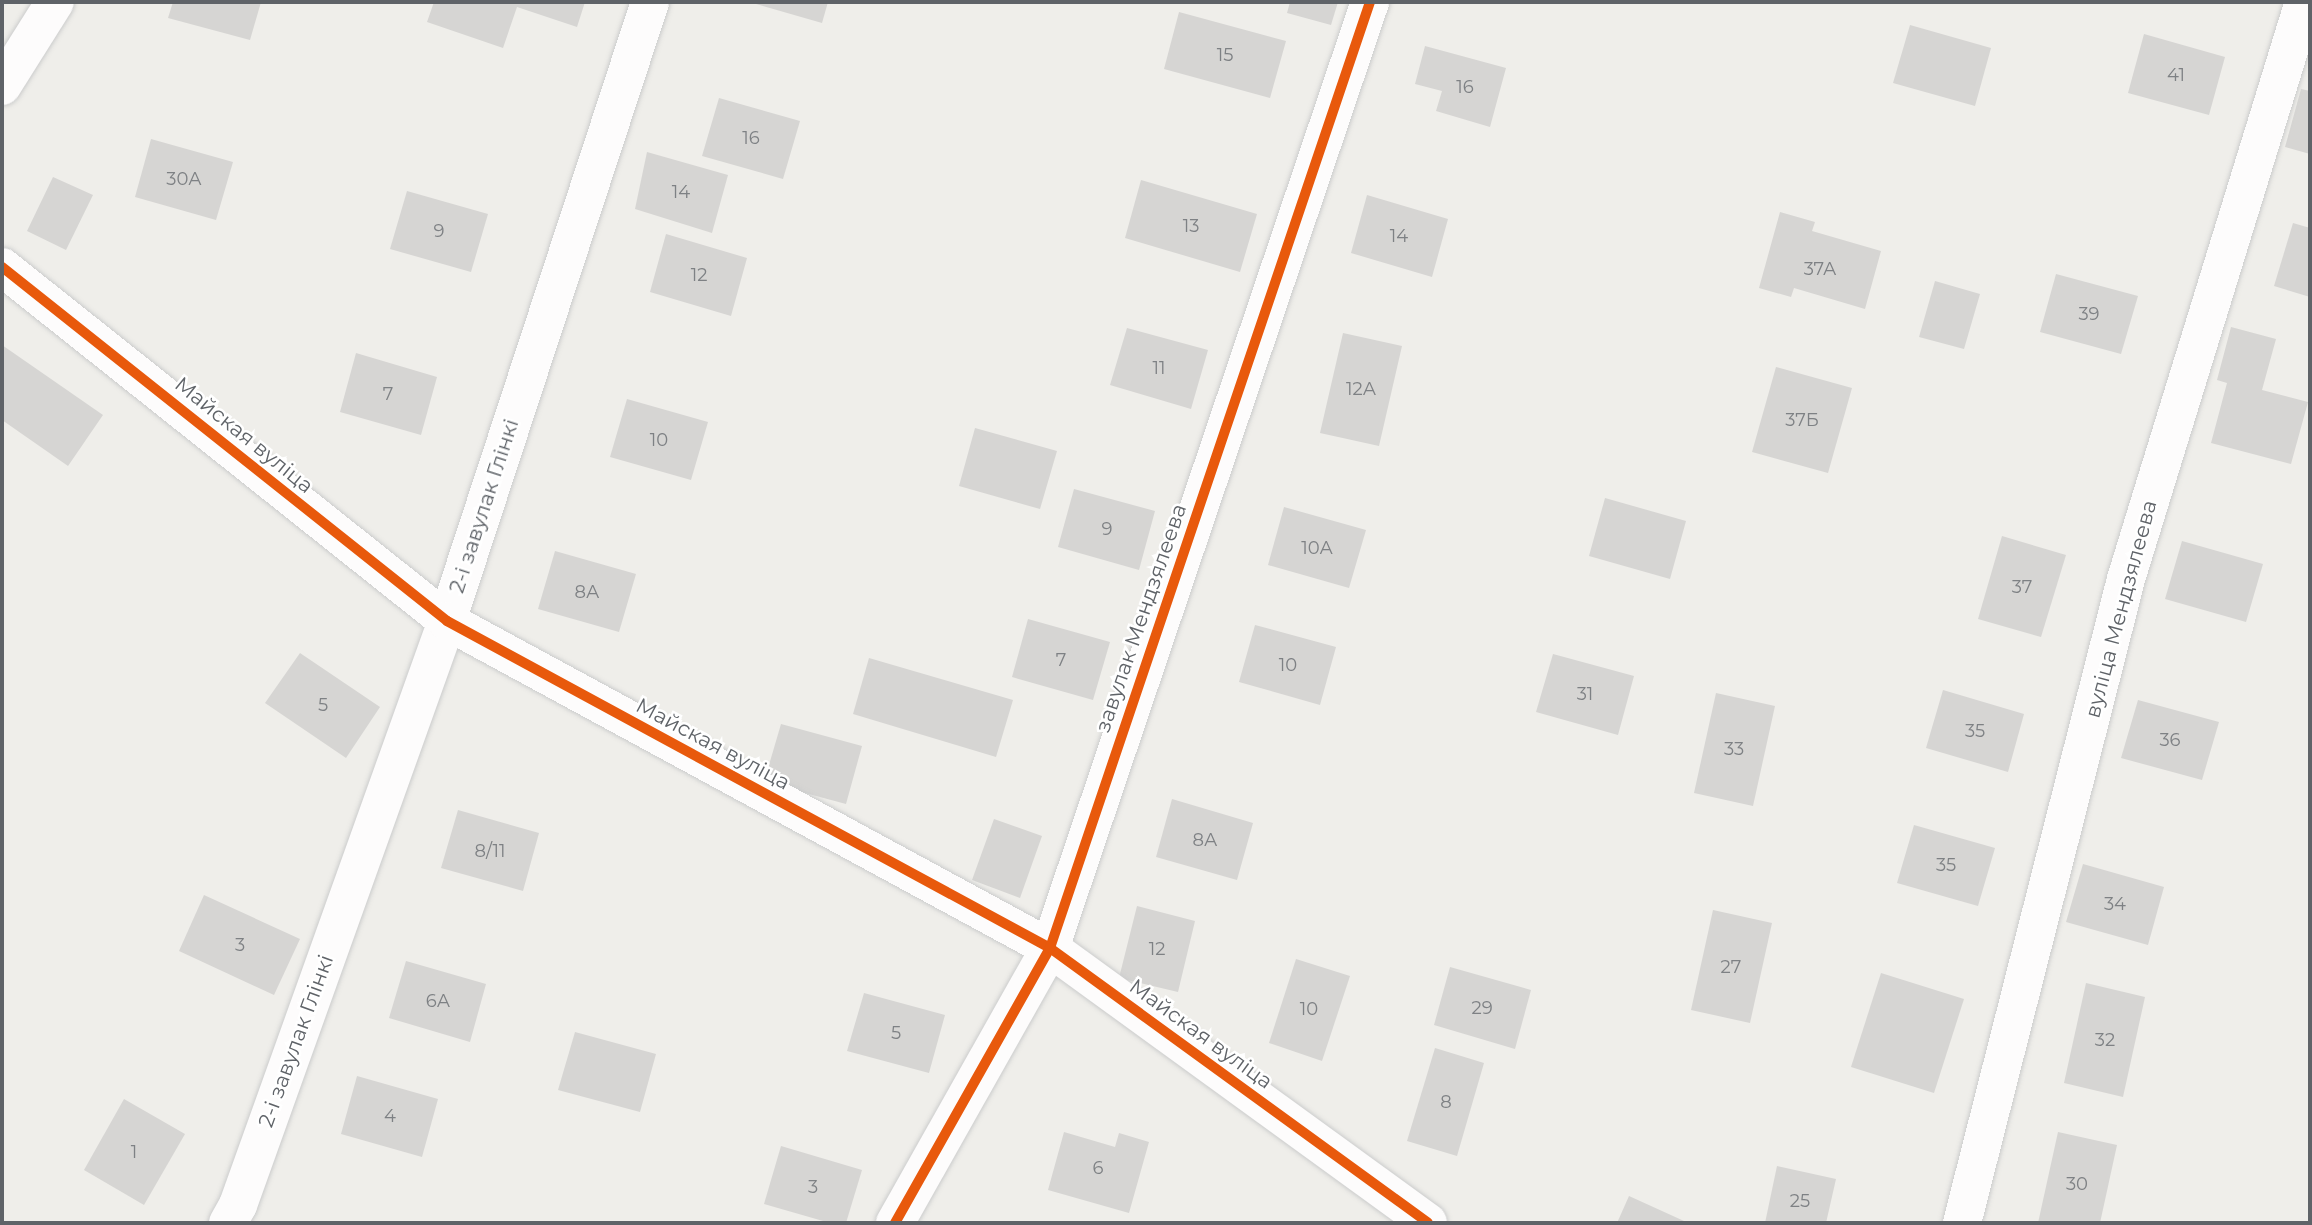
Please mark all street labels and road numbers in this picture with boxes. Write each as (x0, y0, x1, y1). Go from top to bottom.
street label: Майская вуліца (170, 371, 318, 499)
street label: 2-і завулак Глінкі (444, 416, 524, 596)
street label: вуліца Мендзялеева (2080, 497, 2162, 721)
street label: завулак Мендзялеева (1090, 500, 1192, 736)
street label: Майская вуліца (632, 693, 794, 795)
street label: 2-і завулак Глінкі (253, 951, 339, 1131)
street label: Майская вуліца (1124, 974, 1278, 1094)

